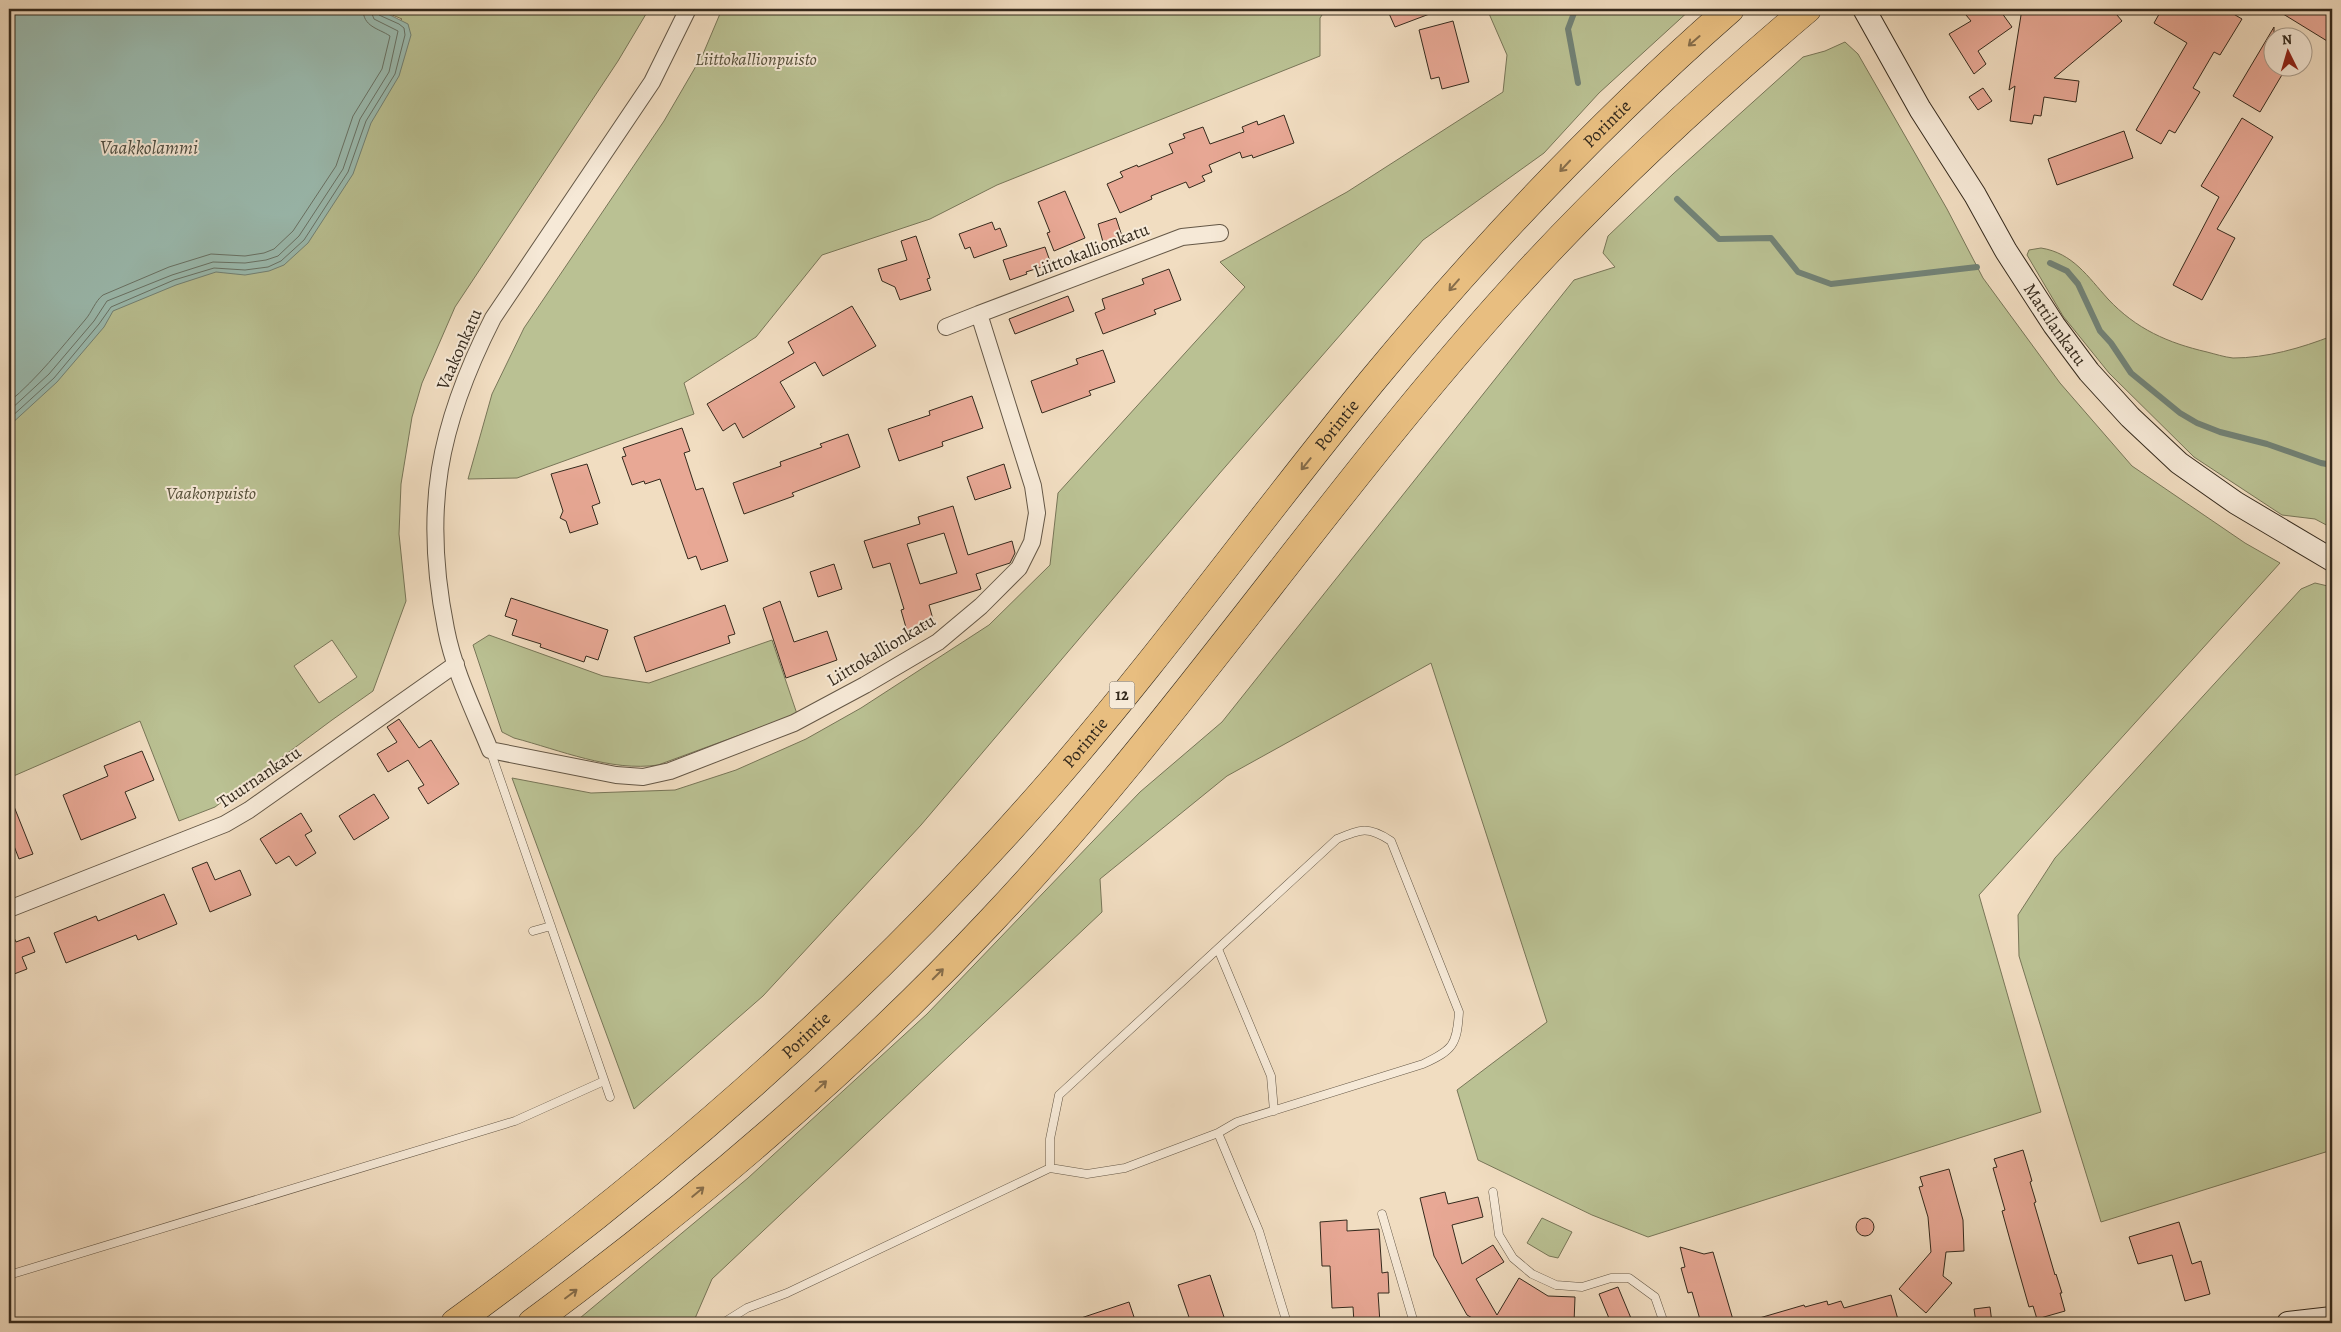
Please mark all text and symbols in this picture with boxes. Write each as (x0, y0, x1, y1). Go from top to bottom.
north arrow (2264, 28, 2314, 78)
text: N (2281, 30, 2293, 49)
one-way arrow (1687, 35, 1700, 47)
park label: Liittokallionpuisto (695, 47, 817, 71)
street label: Porintie (1577, 94, 1636, 153)
water label: Vaakkolammi (100, 135, 198, 161)
one-way arrow (1559, 160, 1571, 173)
street label: Liittokallionkatu (1030, 217, 1153, 283)
street label: Mattilankatu (2018, 278, 2092, 371)
one-way arrow (1449, 279, 1460, 292)
street label: Vaakonkatu (430, 304, 488, 394)
street label: Porintie (1309, 394, 1364, 455)
one-way arrow (1300, 457, 1311, 470)
park label: Vaakonpuisto (166, 481, 256, 505)
street label: Liittokallionkatu (822, 608, 940, 692)
road number: 12 (1110, 682, 1134, 708)
street label: Porintie (1057, 712, 1113, 773)
street label: Tuurnankatu (212, 740, 306, 814)
one-way arrow (932, 968, 944, 980)
street label: Porintie (776, 1006, 836, 1064)
one-way arrow (815, 1080, 828, 1092)
one-way arrow (692, 1187, 705, 1198)
one-way arrow (564, 1289, 578, 1299)

